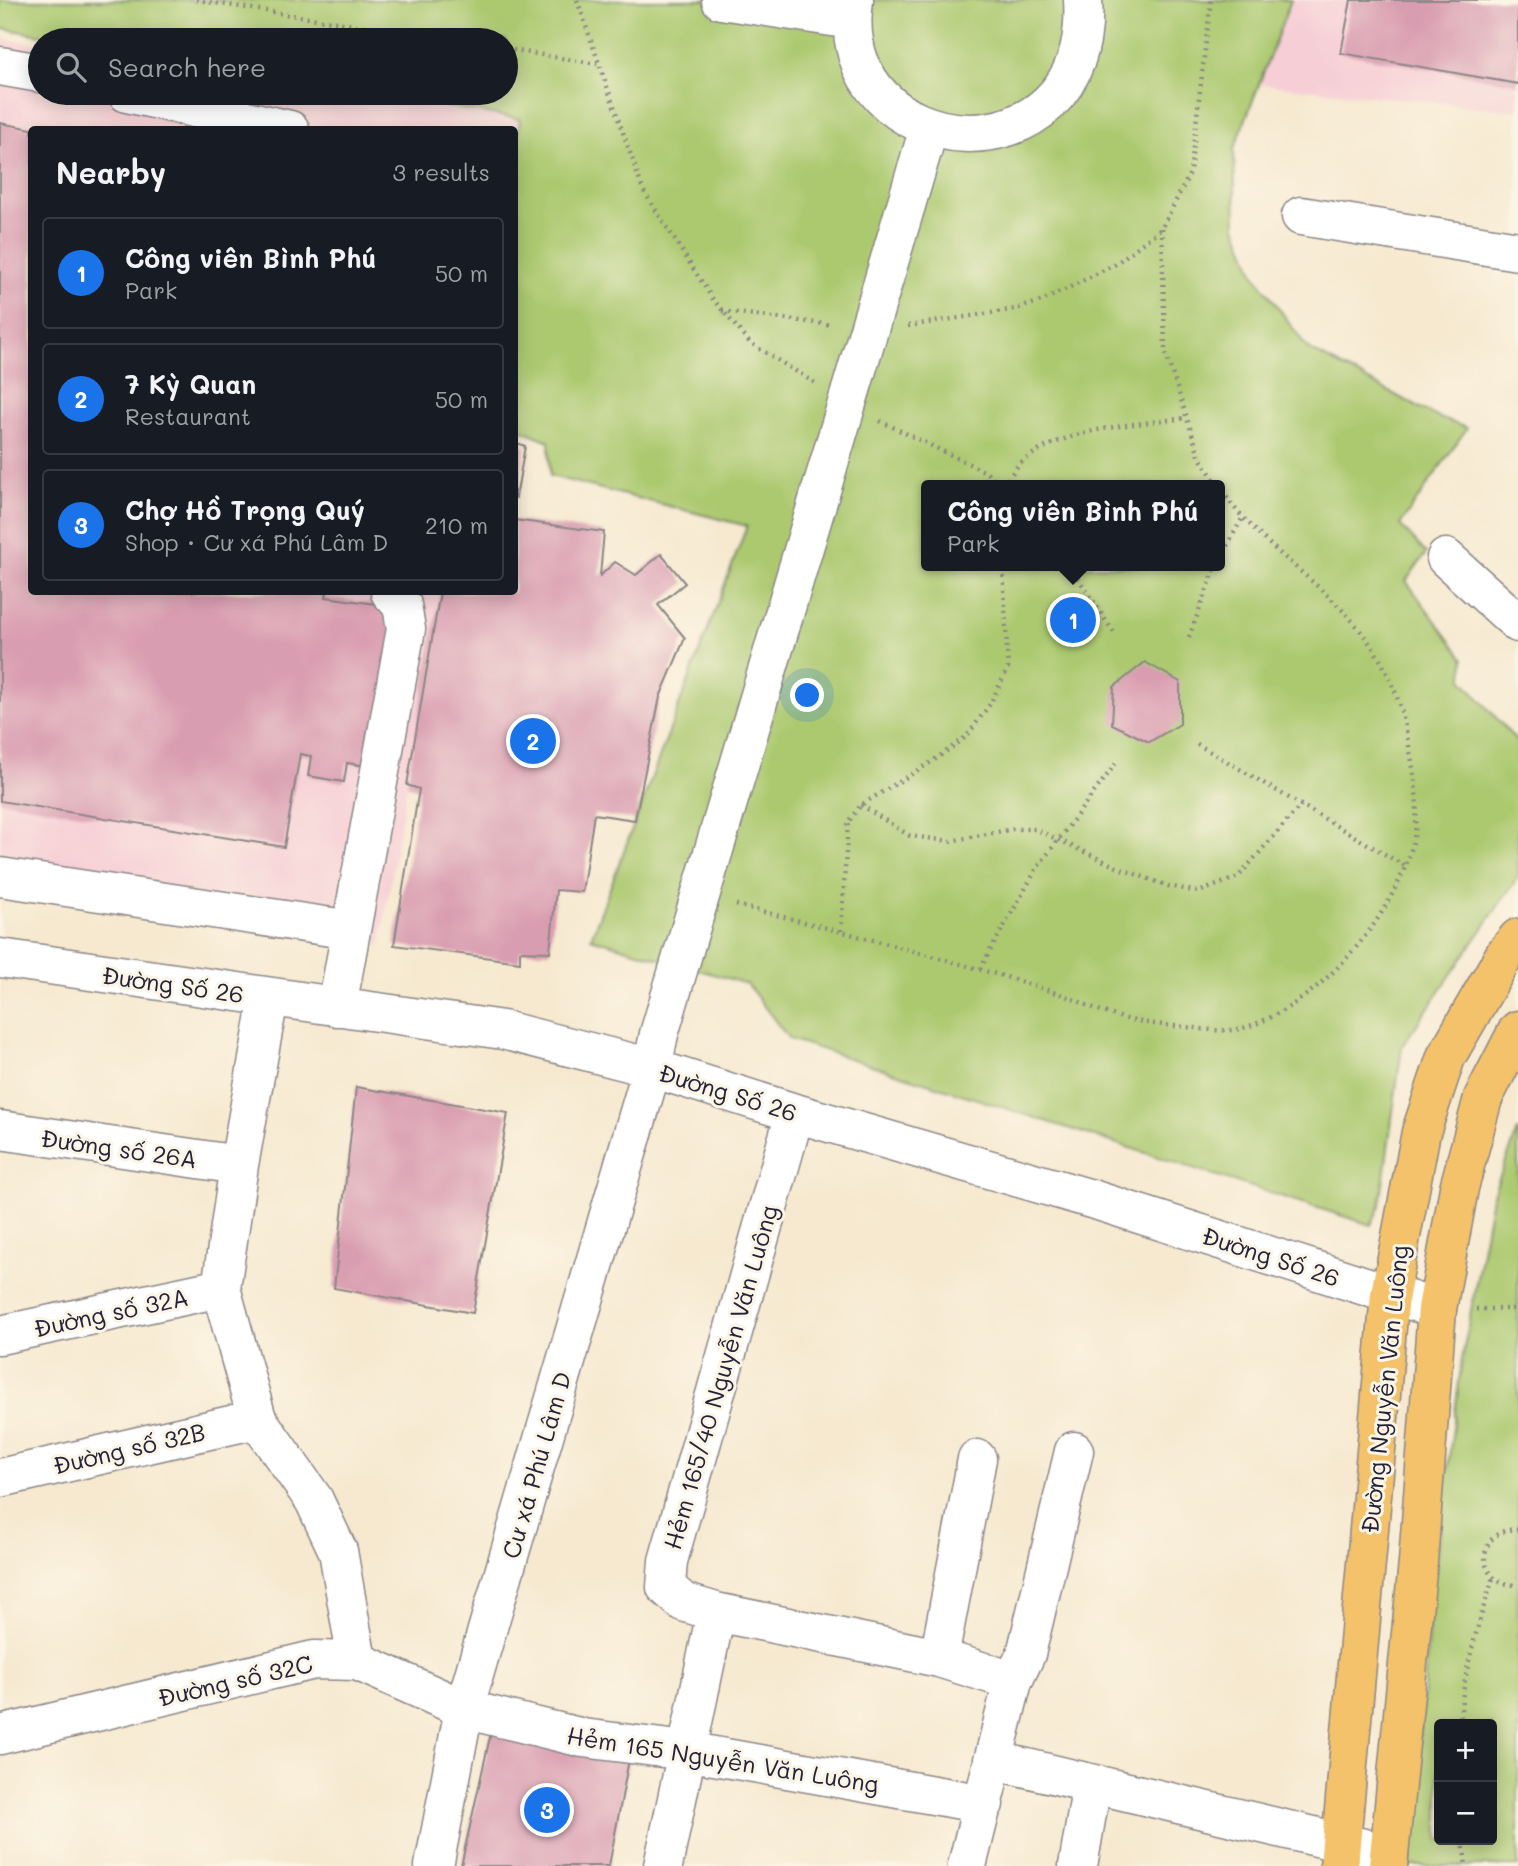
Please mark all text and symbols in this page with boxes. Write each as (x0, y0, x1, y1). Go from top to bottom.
search box (28, 28, 518, 105)
icon: search (52, 48, 90, 86)
text: Search here (108, 50, 266, 84)
text: Nearby (56, 152, 166, 192)
text: 3 results (393, 157, 490, 187)
text: Công viên Bình Phú (125, 241, 376, 275)
text: 1 (76, 258, 86, 288)
text: 50 m (435, 258, 488, 288)
text: Park (125, 275, 177, 305)
text: 7 Kỳ Quan (125, 367, 256, 401)
text: 2 (75, 384, 87, 414)
text: 50 m (435, 384, 488, 414)
text: Restaurant (125, 401, 251, 431)
popup (921, 480, 1225, 571)
text: Chợ Hồ Trọng Quý (125, 493, 365, 527)
text: Công viên Bình Phú (947, 494, 1199, 528)
text: 3 (74, 510, 88, 540)
text: 210 m (425, 510, 488, 540)
text: Shop · Cư xá Phú Lâm D (125, 527, 388, 557)
text: Park (947, 528, 1000, 558)
pin: 1 (1050, 594, 1096, 646)
your location (790, 678, 824, 712)
pin: 2 (510, 715, 556, 767)
street label: Đường Số 26 (100, 959, 246, 1009)
street label: Đường Số 26 (655, 1056, 801, 1128)
street label: Đường số 26A (39, 1122, 199, 1174)
street label: Hẻm 165/40 Nguyễn Văn Luông (656, 1201, 784, 1553)
street label: Đường Số 26 (1198, 1219, 1344, 1293)
street label: Đường Nguyễn Văn Luông (1353, 1244, 1415, 1534)
street label: Đường số 32A (31, 1280, 191, 1344)
street label: Cư xá Phú Lâm D (495, 1368, 577, 1562)
street label: Đường số 32B (50, 1415, 208, 1481)
street label: Đường số 32C (155, 1647, 315, 1713)
street label: Hẻm 165 Nguyễn Văn Luông (565, 1719, 881, 1799)
map controls (1434, 1719, 1497, 1845)
button: + (1434, 1719, 1497, 1782)
button: − (1434, 1782, 1497, 1845)
pin: 3 (524, 1784, 570, 1836)

